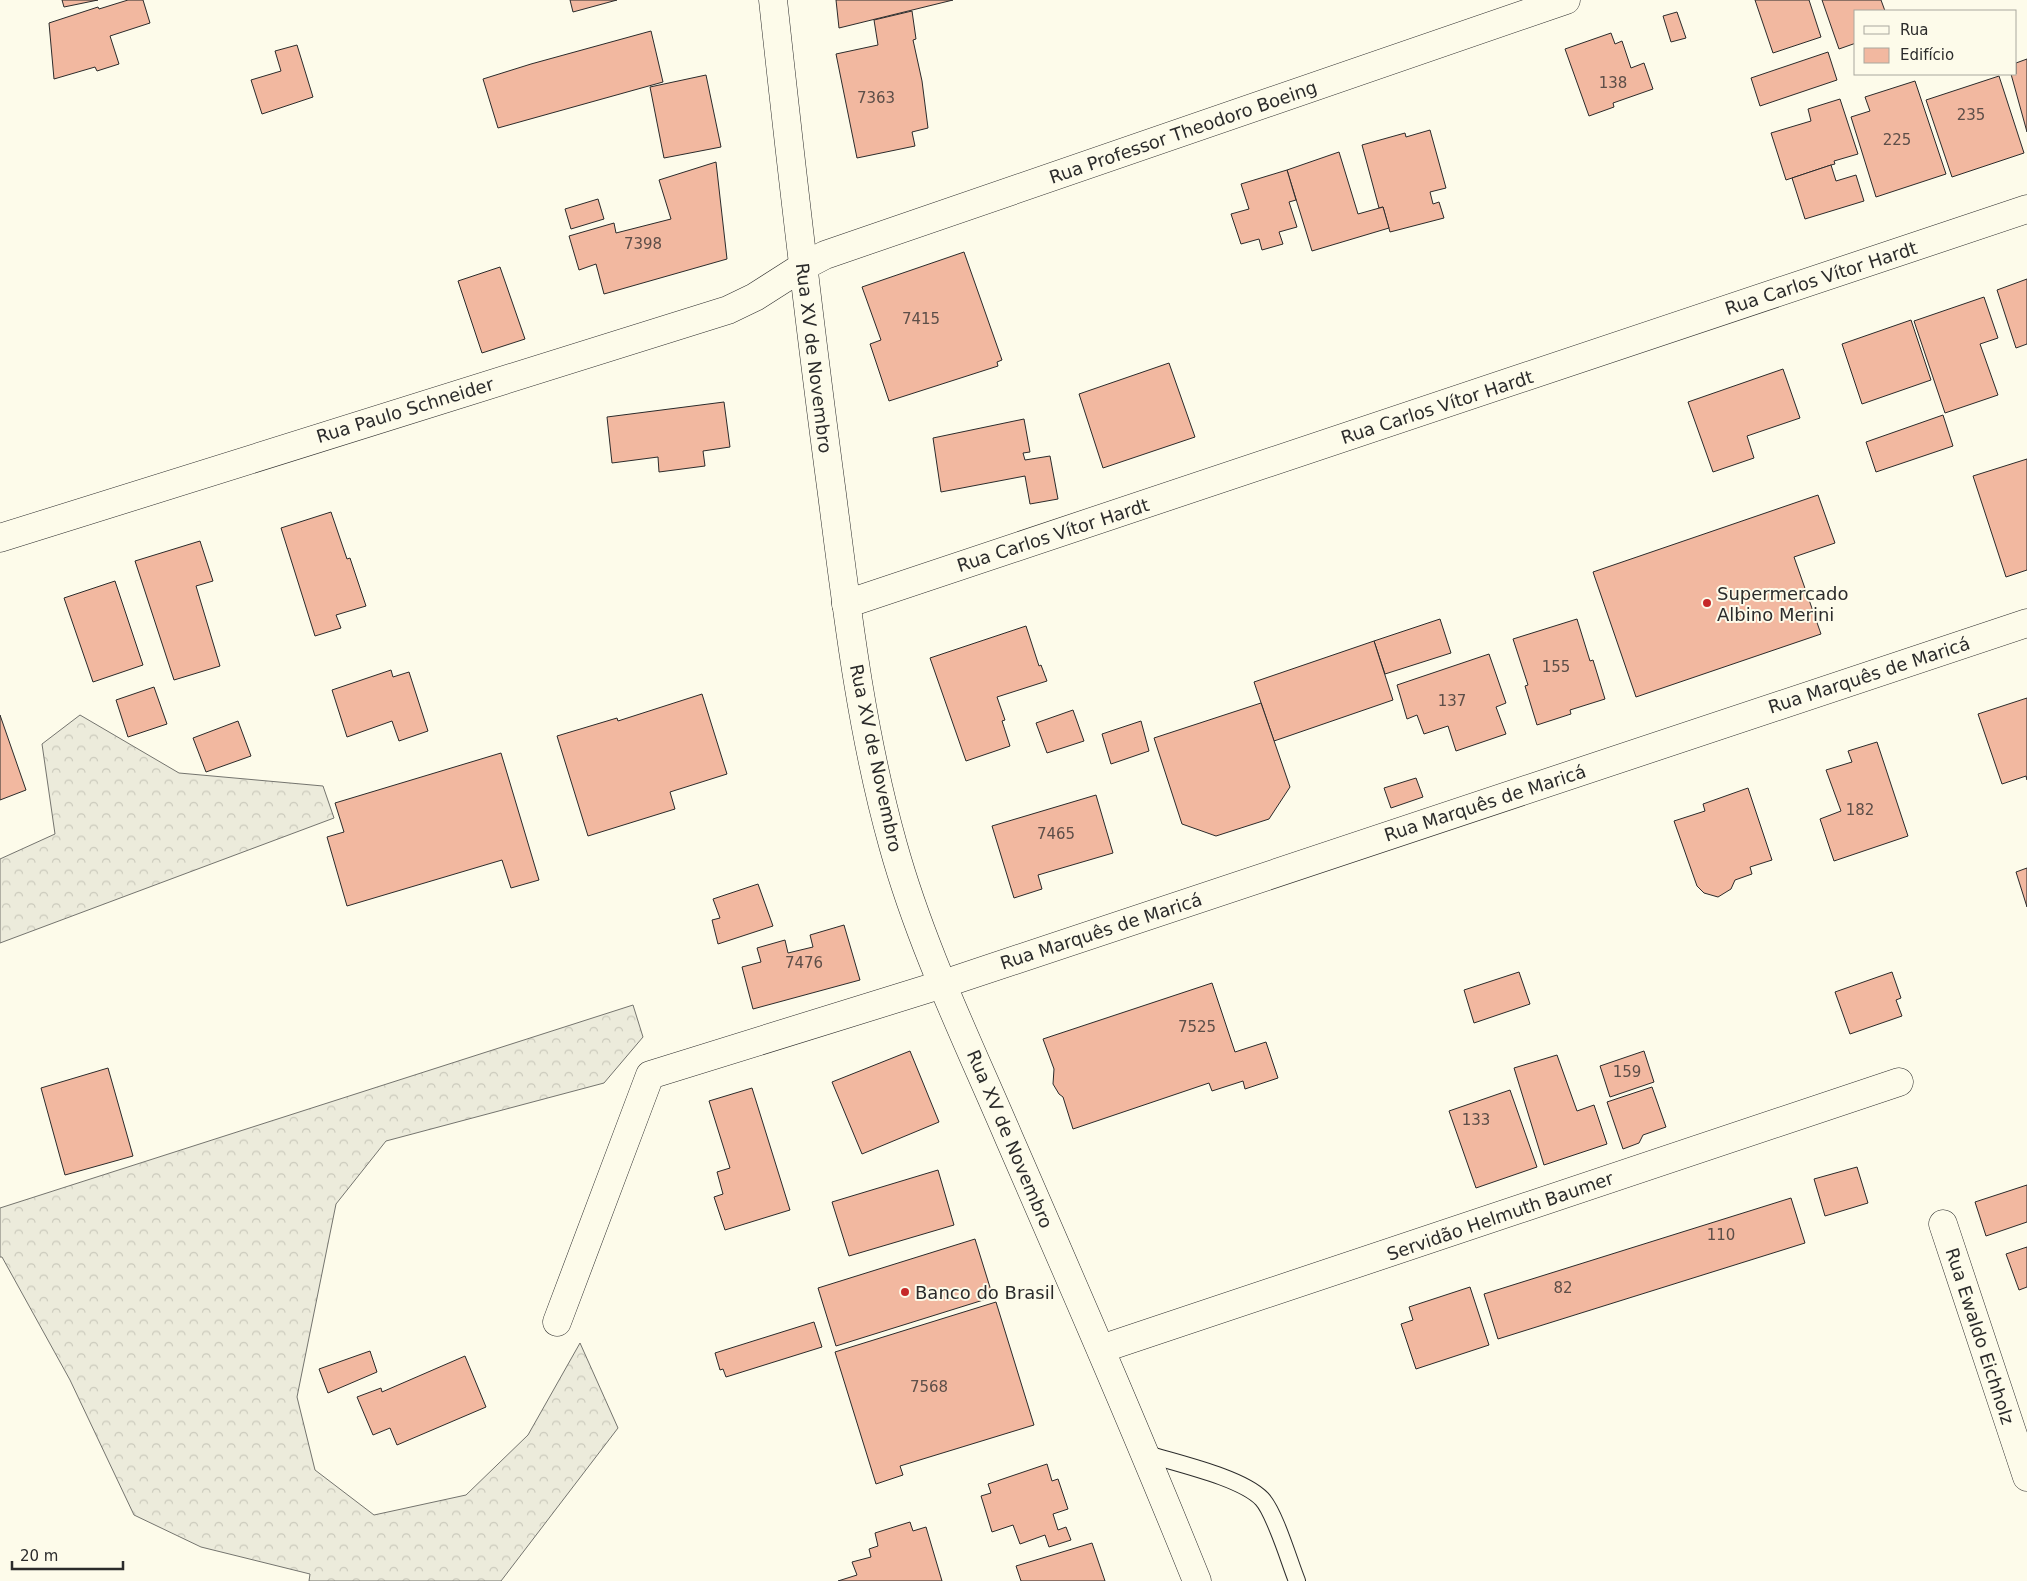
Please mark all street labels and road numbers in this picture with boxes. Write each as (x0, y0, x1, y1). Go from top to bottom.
street label: Rua Professor Theodoro Boeing (1046, 76, 1320, 188)
street label: Rua Carlos Vítor Hardt (1722, 237, 1920, 319)
street label: Rua XV de Novembro (792, 262, 836, 454)
street label: Rua Carlos Vítor Hardt (1338, 366, 1536, 448)
street label: Rua Paulo Schneider (314, 373, 497, 447)
street label: Rua Carlos Vítor Hardt (954, 494, 1152, 576)
street label: Rua Marquês de Maricá (1766, 632, 1972, 718)
street label: Rua XV de Novembro (846, 662, 906, 854)
street label: Rua Marquês de Maricá (1382, 760, 1588, 846)
street label: Rua Marquês de Maricá (998, 888, 1204, 974)
street label: Rua XV de Novembro (963, 1047, 1057, 1231)
street label: Servidão Helmuth Baumer (1384, 1167, 1617, 1265)
street label: Rua Ewaldo Eichholz (1941, 1245, 2019, 1427)

